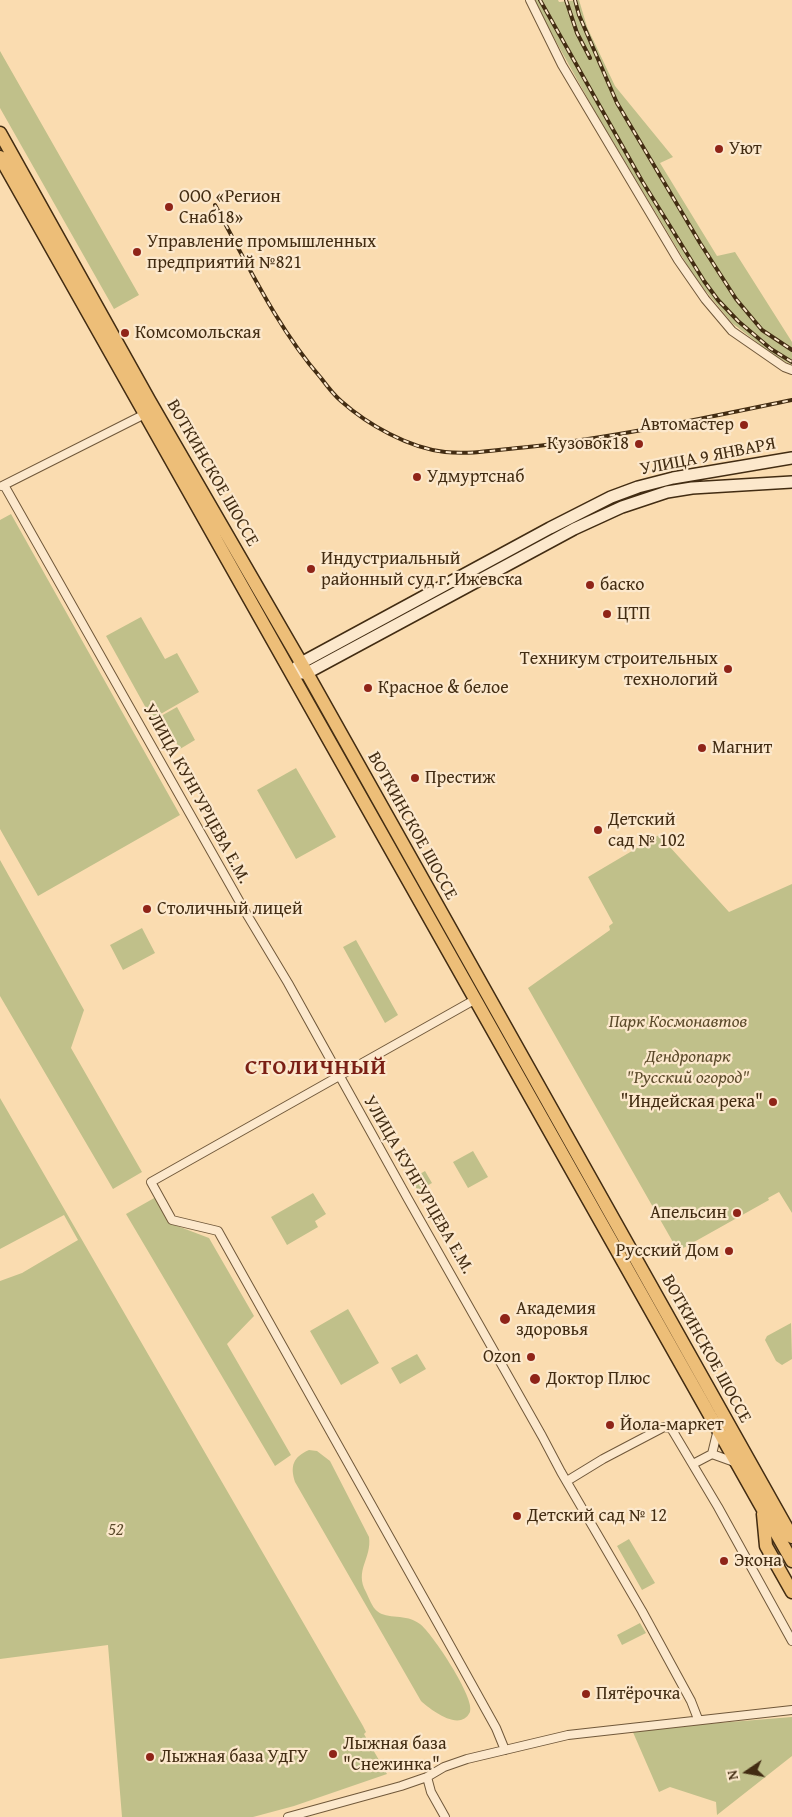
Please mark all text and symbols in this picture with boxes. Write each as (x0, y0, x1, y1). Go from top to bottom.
place label: Уют (729, 138, 762, 160)
marker: Уют (713, 143, 725, 155)
place label: ООО «Регион Снаб18» (179, 186, 281, 228)
marker: ООО «Регион Снаб18» (163, 201, 175, 213)
place label: Управление промышленных предприятий №821 (147, 231, 376, 274)
marker: Управление промышленных предприятий №821 (131, 246, 143, 258)
place label: Комсомольская (135, 322, 261, 344)
marker: Комсомольская (119, 327, 131, 339)
street label: ВОТКИНСКОЕ ШОССЕ (161, 396, 263, 550)
place label: Автомастер (640, 414, 734, 436)
marker: Автомастер (738, 419, 750, 431)
place label: Кузовок18 (547, 433, 629, 455)
street label: УЛИЦА 9 ЯНВАРЯ (638, 433, 778, 481)
marker: Кузовок18 (633, 438, 645, 450)
place label: Удмуртснаб (427, 466, 524, 488)
marker: Удмуртснаб (411, 471, 423, 483)
place label: Индустриальный районный суд г. Ижевска (321, 548, 523, 590)
marker: Индустриальный районный суд г. Ижевска (305, 563, 317, 575)
place label: баско (600, 574, 644, 596)
marker: баско (584, 579, 596, 591)
place label: ЦТП (617, 603, 650, 625)
marker: ЦТП (601, 608, 613, 620)
place label: Техникум строительных технологий (520, 648, 718, 691)
marker: Техникум строительных технологий (722, 663, 734, 675)
place label: Красное & белое (378, 677, 509, 699)
marker: Красное & белое (362, 682, 374, 694)
street label: УЛИЦА КУНГУРЦЕВА Е.М. (138, 700, 254, 888)
place label: Магнит (712, 737, 772, 759)
marker: Магнит (696, 742, 708, 754)
street label: ВОТКИНСКОЕ ШОССЕ (362, 748, 462, 904)
place label: Престиж (425, 767, 495, 789)
marker: Престиж (409, 772, 421, 784)
place label: Детский сад № 102 (608, 809, 685, 852)
marker: Детский сад № 102 (592, 824, 604, 836)
place label: Столичный лицей (157, 898, 303, 920)
marker: Столичный лицей (141, 903, 153, 915)
park label: Парк Космонавтов (609, 1011, 747, 1033)
park label: Дендропарк "Русский огород" (626, 1046, 750, 1088)
district label: СТОЛИЧНЫЙ (244, 1055, 388, 1081)
place label: "Индейская река" (620, 1091, 763, 1113)
street label: УЛИЦА КУНГУРЦЕВА Е.М. (358, 1092, 478, 1278)
marker: "Индейская река" (767, 1096, 779, 1108)
place label: Апельсин (650, 1202, 727, 1224)
marker: Апельсин (731, 1207, 743, 1219)
place label: Русский Дом (616, 1240, 719, 1262)
marker: Русский Дом (723, 1245, 735, 1257)
street label: ВОТКИНСКОЕ ШОССЕ (656, 1271, 756, 1427)
place label: Академия здоровья (516, 1298, 596, 1340)
marker: Академия здоровья (498, 1312, 512, 1326)
place label: Ozon (483, 1346, 521, 1368)
marker: Ozon (525, 1351, 537, 1363)
place label: Доктор Плюс (546, 1368, 650, 1390)
marker: Доктор Плюс (528, 1372, 542, 1386)
place label: Йола-маркет (620, 1414, 724, 1436)
marker: Йола-маркет (604, 1419, 616, 1431)
place label: Детский сад № 12 (527, 1505, 667, 1527)
marker: Детский сад № 12 (511, 1510, 523, 1522)
park label: 52 (108, 1519, 124, 1541)
place label: Экона (734, 1550, 782, 1572)
marker: Экона (718, 1555, 730, 1567)
place label: Пятёрочка (596, 1683, 680, 1705)
marker: Пятёрочка (580, 1688, 592, 1700)
place label: Лыжная база "Снежинка" (343, 1733, 446, 1776)
place label: Лыжная база УдГУ (160, 1746, 308, 1768)
north arrow (722, 1747, 772, 1797)
marker: Лыжная база "Снежинка" (327, 1748, 339, 1760)
marker: Лыжная база УдГУ (144, 1751, 156, 1763)
text: N (722, 1768, 743, 1782)

